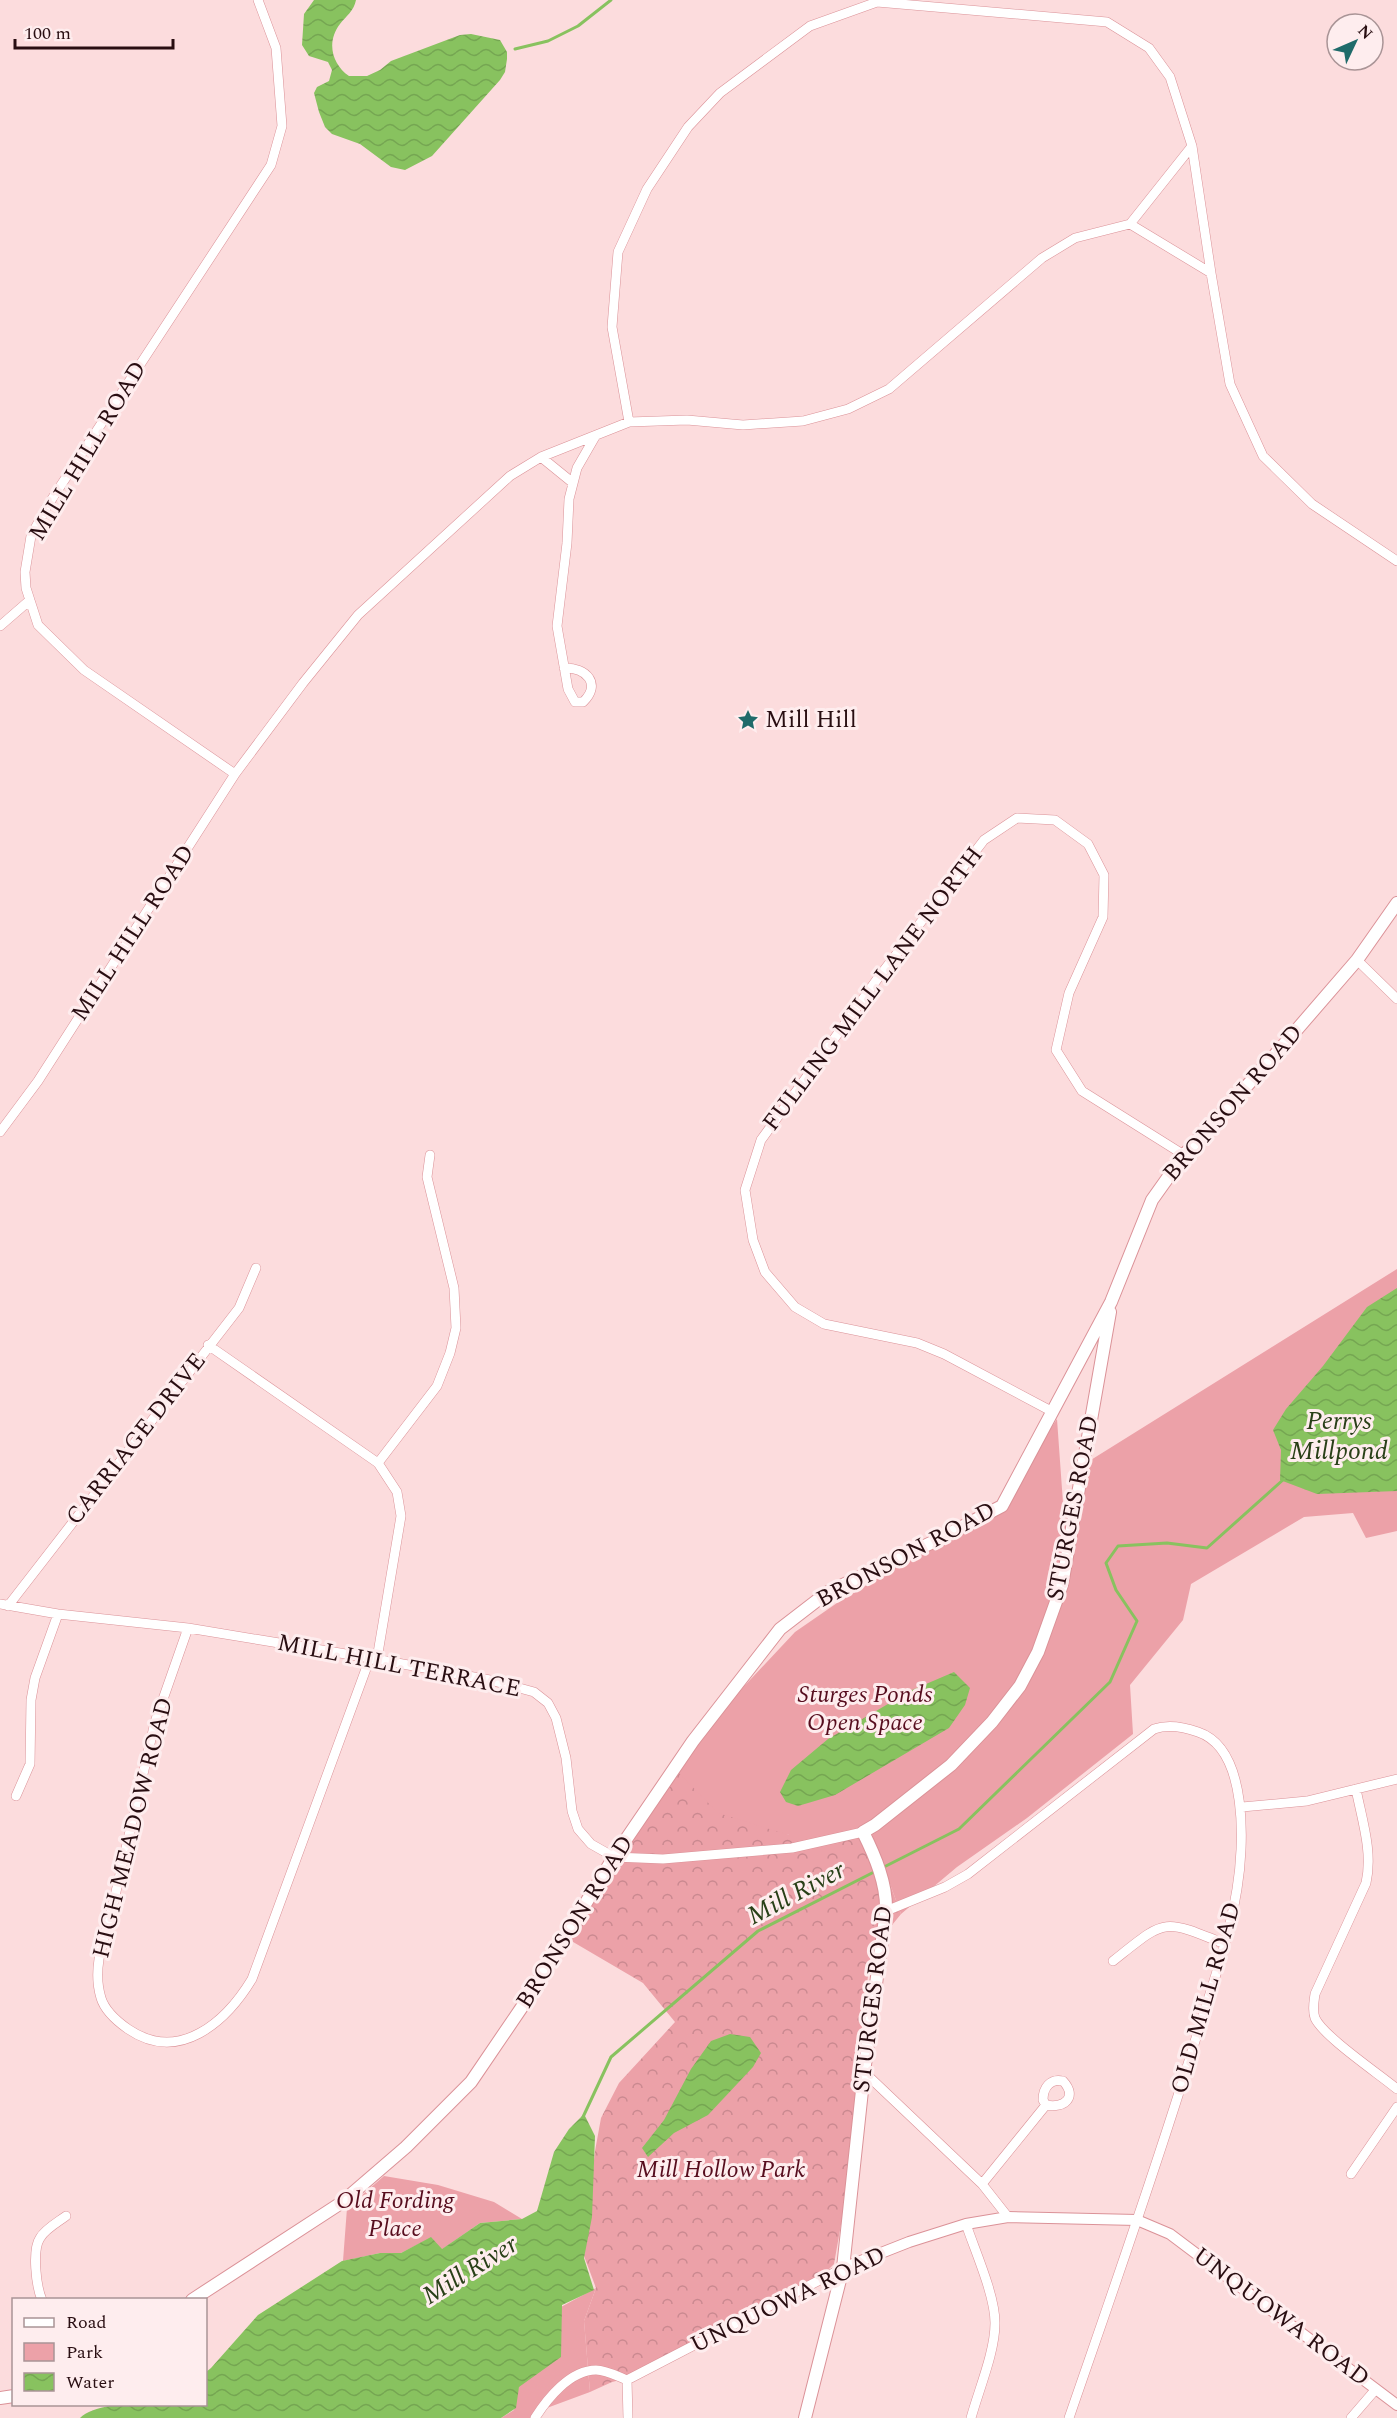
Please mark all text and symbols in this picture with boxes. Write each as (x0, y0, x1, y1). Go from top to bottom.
scale bar (15, 12, 172, 50)
north arrow (1325, 12, 1385, 72)
text: N (1352, 19, 1378, 45)
text: 100 m (24, 20, 71, 47)
street label: MILL HILL ROAD (20, 354, 156, 548)
place label: Mill Hill (765, 702, 857, 738)
place icon: Mill Hill (736, 708, 760, 732)
street label: MILL HILL ROAD (62, 837, 204, 1029)
street label: FULLING MILL LANE NORTH (754, 839, 992, 1139)
street label: BRONSON ROAD (1154, 1016, 1312, 1190)
street label: CARRIAGE DRIVE (57, 1345, 215, 1533)
water label: Perrys Millpond (1290, 1401, 1388, 1471)
street label: STURGES ROAD (1037, 1412, 1109, 1604)
street label: BRONSON ROAD (810, 1492, 1002, 1618)
street label: MILL HILL TERRACE (274, 1625, 524, 1707)
park label: Sturges Ponds Open Space (798, 1677, 933, 1741)
street label: HIGH MEADOW ROAD (83, 1694, 183, 1962)
street label: BRONSON ROAD (507, 1828, 643, 2016)
water label: Mill River (740, 1850, 853, 1936)
street label: OLD MILL ROAD (1161, 1898, 1251, 2098)
street label: STURGES ROAD (844, 1903, 902, 2095)
park label: Mill Hollow Park (637, 2152, 805, 2188)
park label: Old Fording Place (336, 2183, 455, 2247)
water label: Mill River (414, 2224, 527, 2315)
street label: UNQUOWA ROAD (684, 2237, 892, 2363)
street label: UNQUOWA ROAD (1185, 2238, 1377, 2396)
legend (12, 2298, 207, 2406)
text: Road (66, 2309, 107, 2336)
text: Park (66, 2339, 103, 2366)
text: Water (66, 2369, 114, 2396)

